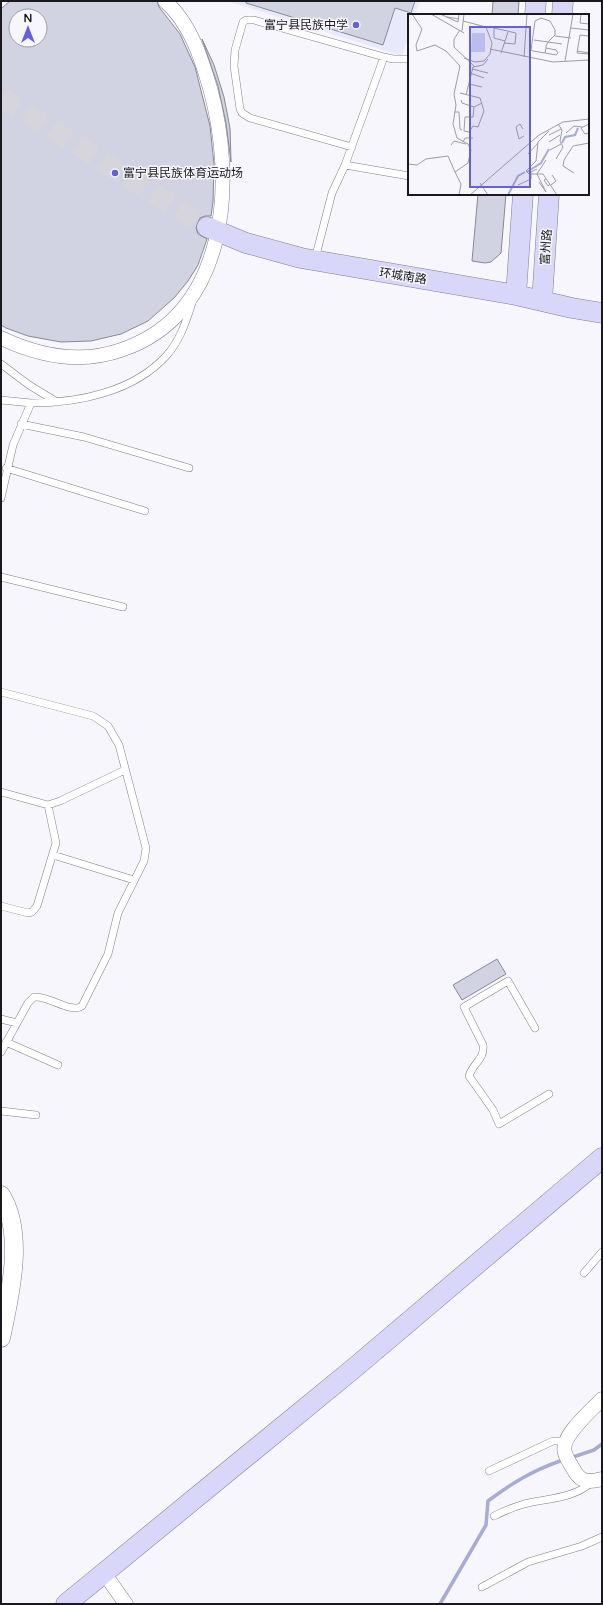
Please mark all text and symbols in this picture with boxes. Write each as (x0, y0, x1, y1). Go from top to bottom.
north arrow (8, 8, 48, 48)
text: N (24, 12, 32, 25)
inset map (408, 14, 589, 195)
place label: 富宁县民族中学 (264, 18, 348, 32)
marker: 富宁县民族中学 (351, 20, 361, 30)
place label: 富宁县民族体育运动场 (123, 166, 243, 180)
marker: 富宁县民族体育运动场 (110, 168, 120, 178)
street label: 富州路 (538, 229, 554, 265)
street label: 环城南路 (378, 265, 428, 287)

